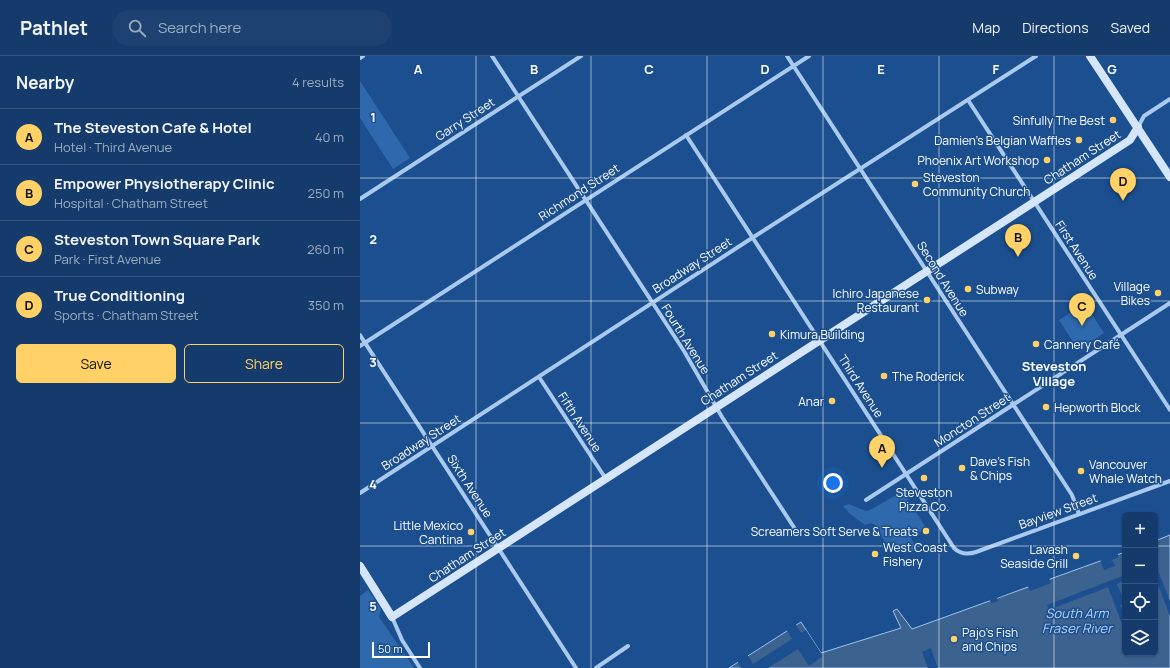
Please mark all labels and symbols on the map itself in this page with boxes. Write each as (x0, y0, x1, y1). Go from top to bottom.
text: A (414, 60, 423, 78)
text: B (530, 60, 538, 78)
text: C (644, 60, 654, 78)
text: D (760, 60, 770, 78)
text: E (877, 60, 885, 78)
text: F (993, 60, 1000, 78)
text: G (1107, 60, 1117, 78)
street label: Garry Street (432, 93, 498, 145)
text: 1 (370, 108, 376, 126)
place label: Sinfully The Best (1013, 112, 1105, 129)
marker: Sinfully The Best (1108, 115, 1118, 125)
street label: Chatham Street (1040, 126, 1124, 188)
place label: Damien's Belgian Waffles (934, 132, 1071, 149)
marker: Damien's Belgian Waffles (1074, 135, 1084, 145)
place label: Phoenix Art Workshop (918, 152, 1039, 169)
marker: Phoenix Art Workshop (1042, 155, 1052, 165)
street label: Richmond Street (535, 159, 623, 225)
pin: D (1110, 168, 1136, 201)
place label: Steveston Community Church (923, 169, 1030, 200)
marker: Steveston Community Church (910, 179, 920, 189)
street label: First Avenue (1051, 217, 1103, 283)
pin: B (1005, 224, 1031, 257)
text: 2 (369, 230, 377, 248)
street label: Broadway Street (649, 233, 735, 297)
street label: Second Avenue (913, 238, 973, 320)
place label: Village Bikes (1114, 278, 1150, 309)
place label: Subway (976, 281, 1020, 298)
marker: Subway (963, 284, 973, 294)
place label: Ichiro Japanese Restaurant (833, 285, 919, 316)
marker: Village Bikes (1153, 288, 1163, 298)
pin: C (1069, 293, 1095, 326)
marker: Ichiro Japanese Restaurant (922, 295, 932, 305)
street label: Fourth Avenue (658, 301, 714, 377)
place label: Kimura Building (780, 326, 865, 343)
marker: Kimura Building (767, 329, 777, 339)
place label: Cannery Café (1044, 336, 1120, 353)
marker: Cannery Café (1031, 339, 1041, 349)
street label: Chatham Street (697, 347, 781, 409)
street label: Third Avenue (834, 351, 888, 421)
text: 3 (369, 353, 377, 371)
district label: Steveston Village (1022, 357, 1086, 390)
place label: The Roderick (892, 368, 965, 385)
marker: The Roderick (879, 371, 889, 381)
street label: Fifth Avenue (554, 389, 606, 455)
street label: Moncton Street (931, 389, 1013, 451)
place label: Anar (798, 393, 825, 410)
marker: Anar (827, 396, 837, 406)
place label: Hepworth Block (1054, 399, 1142, 416)
marker: Hepworth Block (1041, 402, 1051, 412)
street label: Broadway Street (378, 410, 464, 474)
pin: A (869, 435, 895, 468)
street label: Sixth Avenue (443, 451, 497, 521)
place label: Dave's Fish & Chips (970, 453, 1030, 484)
place label: Vancouver Whale Watch (1089, 456, 1162, 487)
marker: Dave's Fish & Chips (957, 463, 967, 473)
marker: Vancouver Whale Watch (1076, 466, 1086, 476)
your location (823, 473, 843, 493)
marker: Steveston Pizza Co. (919, 473, 929, 483)
text: 4 (369, 475, 377, 493)
place label: Steveston Pizza Co. (896, 484, 952, 515)
street label: Bayview Street (1016, 489, 1100, 533)
place label: Little Mexico Cantina (393, 517, 463, 548)
place label: Screamers Soft Serve & Treats (751, 523, 918, 540)
street label: Chatham Street (425, 524, 509, 586)
marker: Screamers Soft Serve & Treats (921, 526, 931, 536)
marker: Little Mexico Cantina (466, 527, 476, 537)
place label: West Coast Fishery (883, 539, 948, 570)
place label: Lavash Seaside Grill (1000, 541, 1068, 572)
marker: West Coast Fishery (870, 549, 880, 559)
marker: Lavash Seaside Grill (1071, 551, 1081, 561)
text: 5 (369, 597, 377, 615)
water label: South Arm Fraser River (1042, 604, 1114, 637)
place label: Pajo's Fish and Chips (962, 624, 1018, 655)
marker: Pajo's Fish and Chips (949, 634, 959, 644)
scale bar (372, 640, 430, 659)

